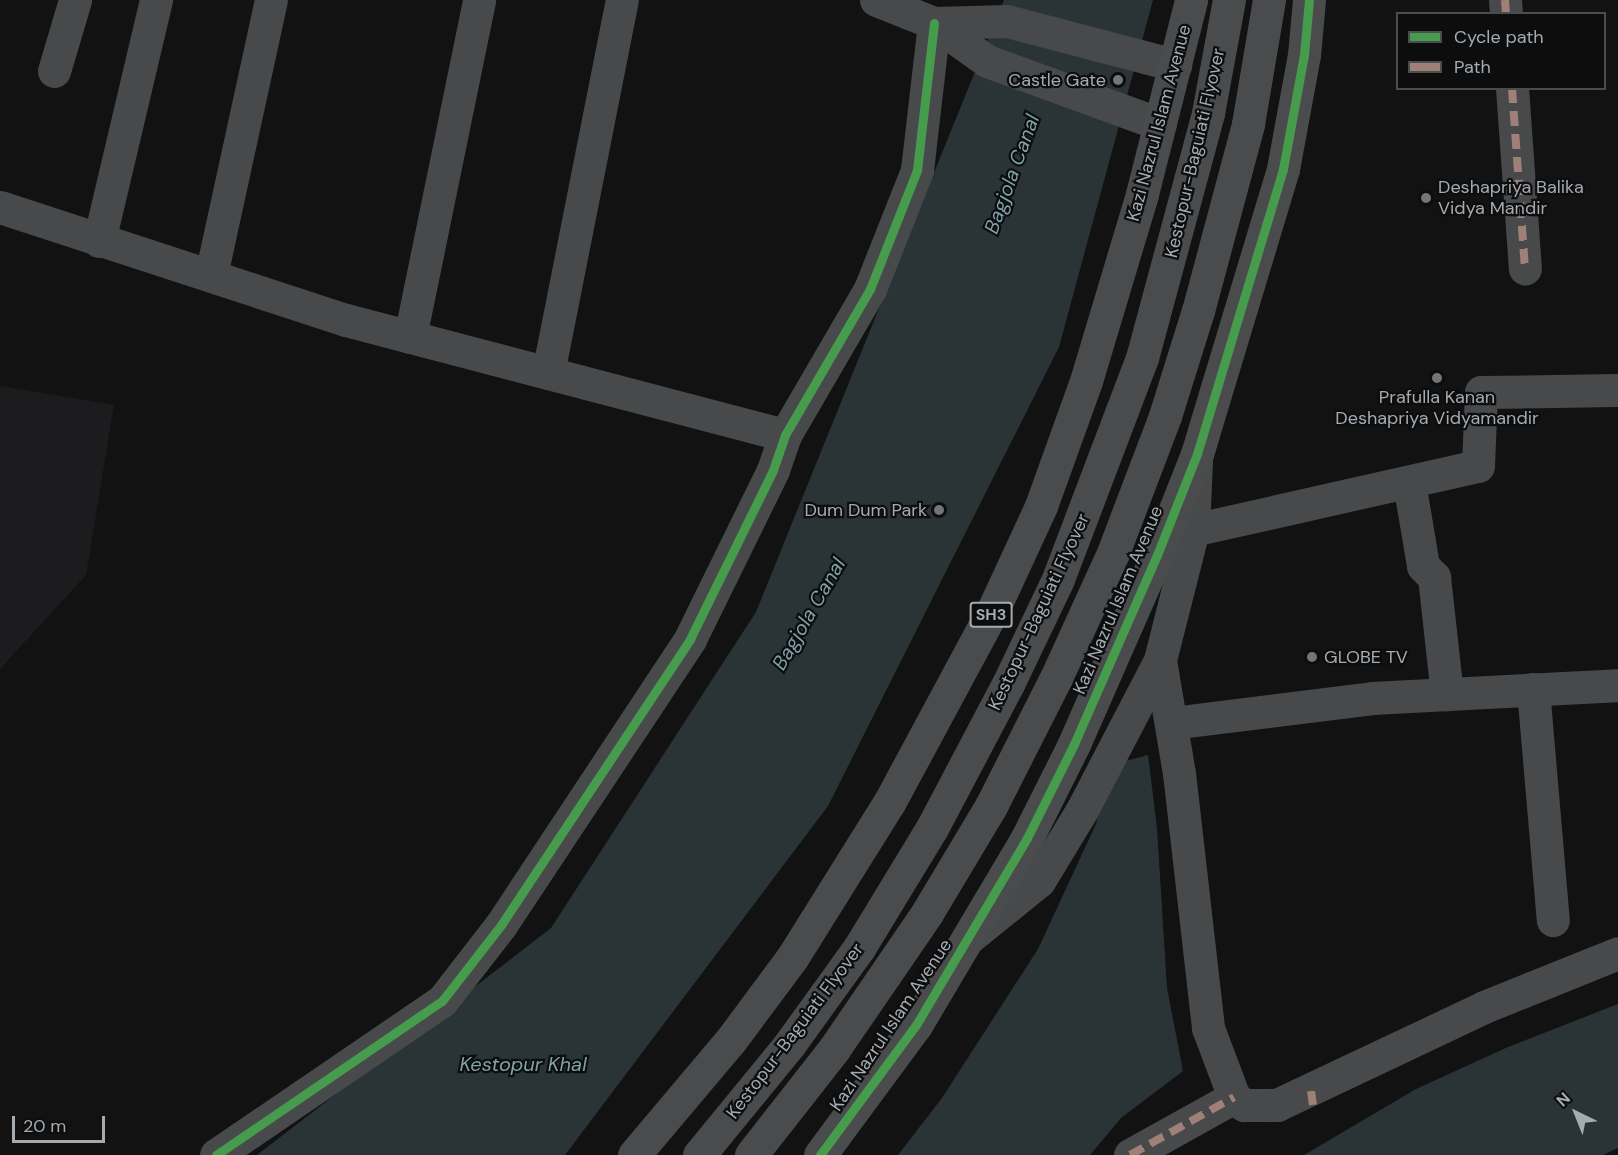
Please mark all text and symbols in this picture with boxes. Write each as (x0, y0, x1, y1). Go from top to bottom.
legend (1396, 12, 1606, 90)
street label: Kazi Nazrul Islam Avenue (1122, 22, 1196, 224)
text: Cycle path (1454, 25, 1544, 49)
street label: Kestopur-Baguiati Flyover (1160, 46, 1230, 260)
text: Path (1454, 55, 1491, 79)
place label: Castle Gate (1008, 69, 1106, 91)
marker: Castle Gate (1111, 73, 1125, 87)
water label: Bagjola Canal (979, 111, 1045, 237)
place label: Deshapriya Balika Vidya Mandir (1438, 177, 1584, 219)
marker: Deshapriya Balika Vidya Mandir (1419, 191, 1433, 205)
marker: Prafulla Kanan Deshapriya Vidyamandir (1430, 371, 1444, 385)
place label: Prafulla Kanan Deshapriya Vidyamandir (1335, 387, 1539, 430)
place label: Dum Dum Park (804, 499, 927, 521)
marker: Dum Dum Park (932, 503, 946, 517)
street label: Kazi Nazrul Islam Avenue (1068, 503, 1168, 697)
street label: Kestopur-Baguiati Flyover (984, 510, 1094, 714)
water label: Bagjola Canal (767, 554, 851, 674)
road number: SH3 (968, 602, 1014, 628)
place label: GLOBE TV (1324, 646, 1408, 668)
marker: GLOBE TV (1305, 650, 1319, 664)
street label: Kazi Nazrul Islam Avenue (825, 935, 957, 1115)
street label: Kestopur-Baguiati Flyover (722, 939, 868, 1123)
water label: Kestopur Khal (459, 1052, 587, 1076)
north arrow (1546, 1083, 1606, 1143)
text: N (1552, 1088, 1575, 1111)
scale bar (15, 1104, 108, 1142)
text: 20 m (23, 1114, 66, 1138)

